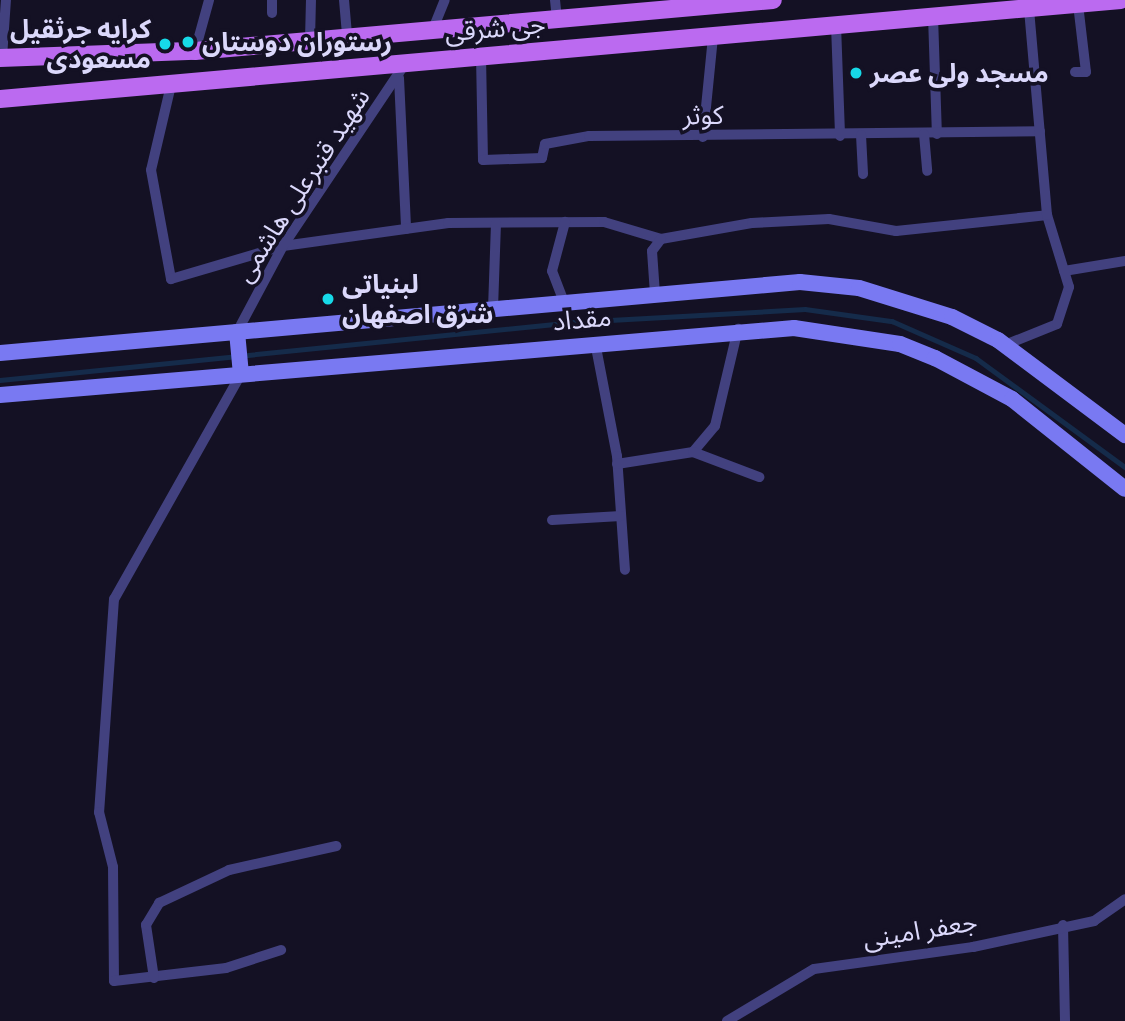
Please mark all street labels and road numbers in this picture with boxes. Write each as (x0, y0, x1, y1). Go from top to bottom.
street label: جی شرقی (443, 8, 547, 48)
street label: شهید قنبرعلی هاشمی (228, 82, 376, 288)
street label: کوثر (682, 99, 724, 131)
street label: مقداد (551, 301, 613, 337)
street label: جعفر امینی (861, 906, 979, 954)

